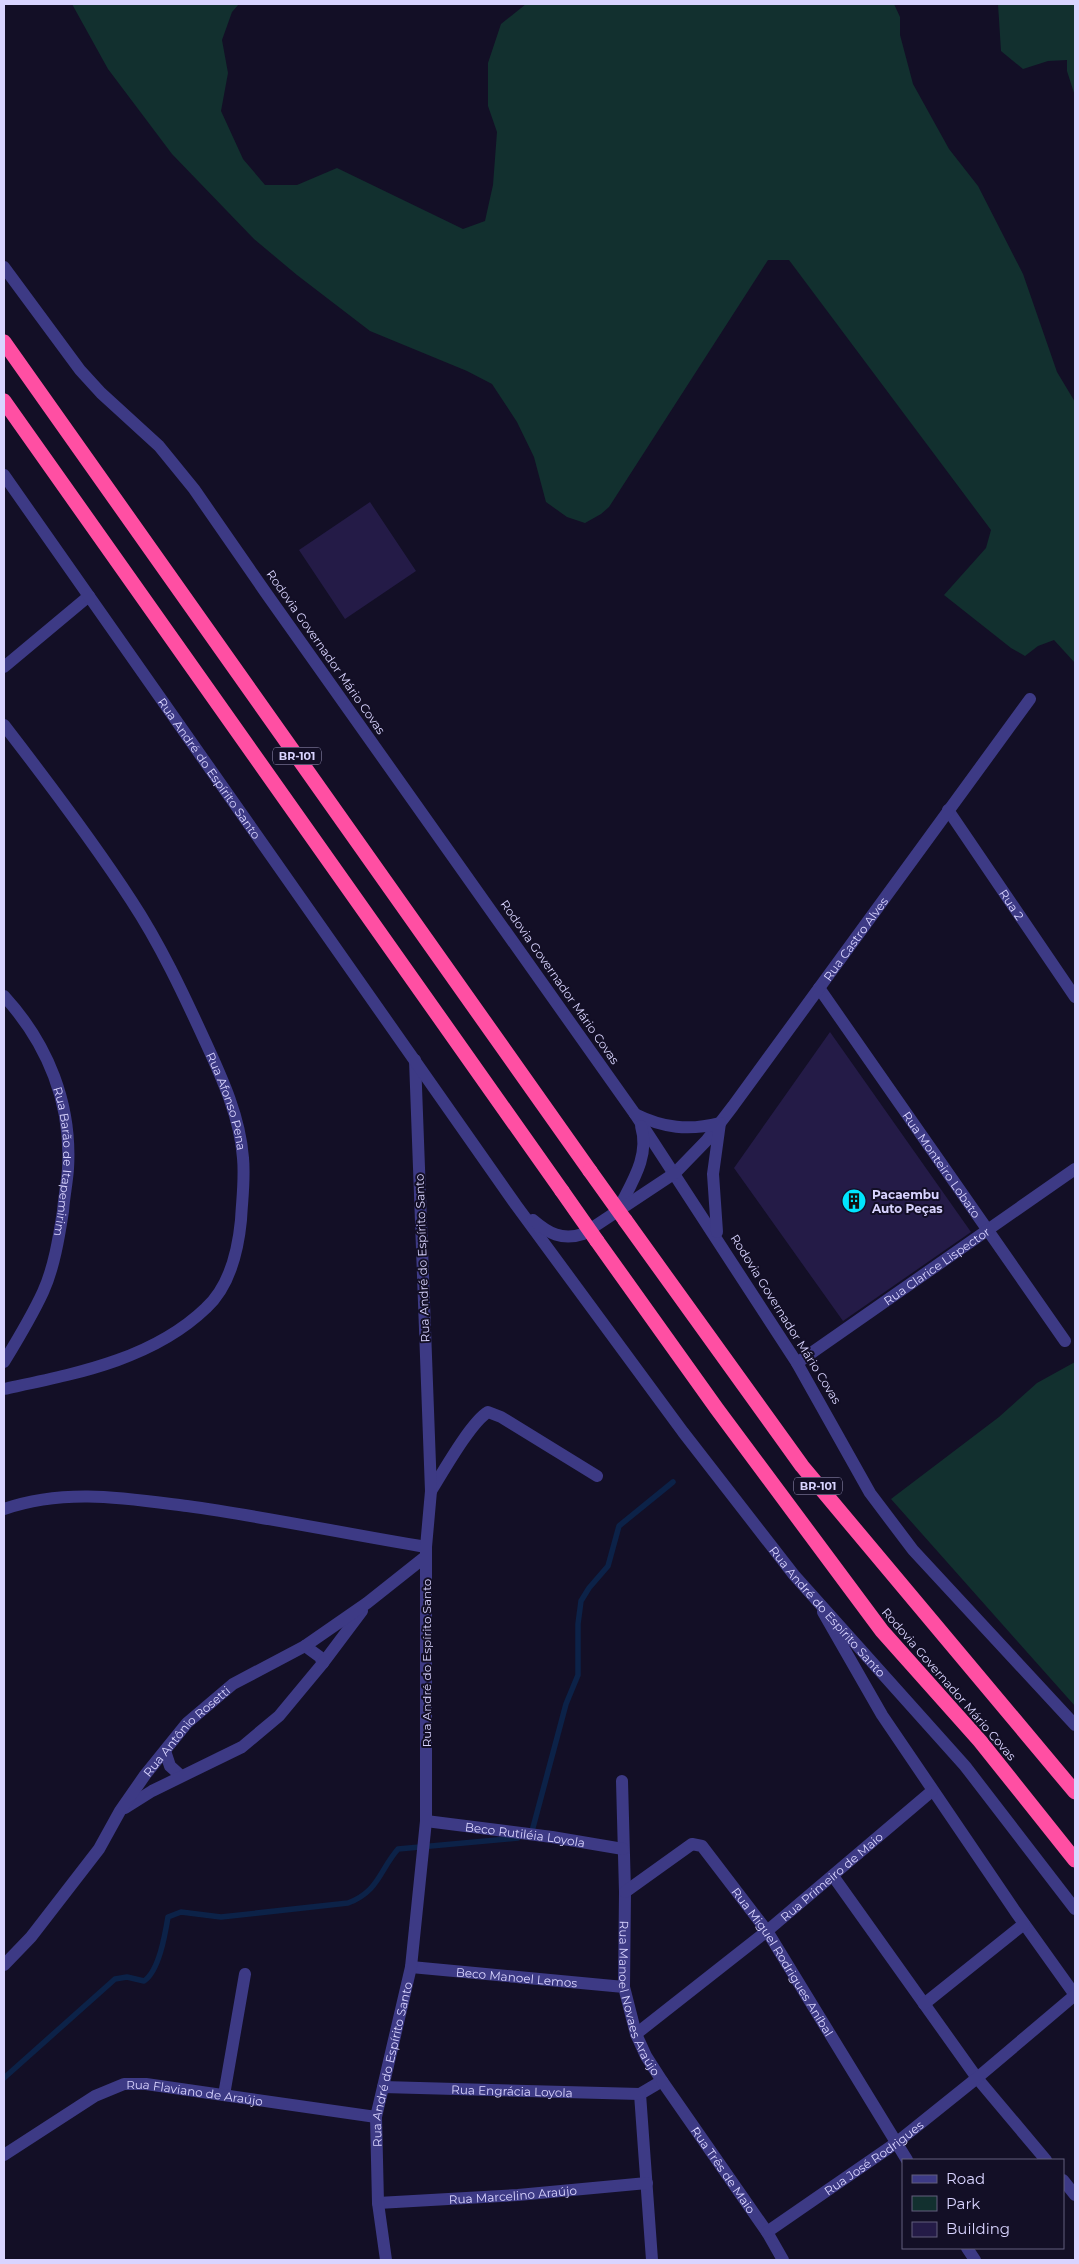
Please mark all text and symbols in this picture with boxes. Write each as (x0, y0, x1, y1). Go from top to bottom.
street label: Rodovia Governador Mário Covas (263, 567, 389, 737)
street label: Rua André do Espírito Santo (155, 695, 264, 842)
road number: BR-101 (273, 748, 321, 764)
street label: Rua 2 (996, 886, 1028, 923)
street label: Rua Castro Alves (820, 894, 891, 983)
street label: Rodovia Governador Mário Covas (497, 897, 623, 1067)
street label: Rua Afonso Pena (204, 1050, 250, 1151)
street label: Rua Barão de Itapemirim (51, 1085, 76, 1238)
street label: Rua Monteiro Lobato (900, 1108, 984, 1221)
street label: Rua André do Espírito Santo (412, 1173, 432, 1343)
place label: Pacaembu Auto Peças (871, 1187, 943, 1216)
building icon: Pacaembu Auto Peças (841, 1188, 867, 1214)
street label: Rua Clarice Lispector (880, 1223, 993, 1308)
street label: Rodovia Governador Mário Covas (727, 1231, 845, 1407)
road number: BR-101 (794, 1478, 842, 1494)
street label: Rua André do Espírito Santo (767, 1543, 889, 1680)
street label: Rua André do Espírito Santo (419, 1579, 434, 1747)
street label: Rodovia Governador Mário Covas (879, 1605, 1019, 1763)
street label: Rua Antônio Rosetti (140, 1682, 233, 1779)
street label: Beco Rutiléia Loyola (464, 1819, 586, 1850)
street label: Rua Primeiro de Maio (777, 1829, 886, 1924)
street label: Rua Miguel Rodrigues Aníbal (729, 1884, 837, 2039)
street label: Rua Manoel Novaes Araújo (616, 1921, 664, 2078)
street label: Beco Manoel Lemos (455, 1964, 578, 1990)
street label: Rua André do Espírito Santo (368, 1980, 415, 2147)
street label: Rua Flaviano de Araújo (126, 2076, 264, 2108)
street label: Rua Engrácia Loyola (451, 2081, 573, 2100)
street label: Rua José Rodrigues (821, 2117, 926, 2198)
street label: Rua Três de Maio (688, 2123, 759, 2216)
legend (902, 2159, 1064, 2249)
text: Road (946, 2169, 985, 2188)
street label: Rua Marcelino Araújo (448, 2182, 577, 2206)
text: Park (946, 2194, 980, 2213)
text: Building (946, 2219, 1010, 2238)

